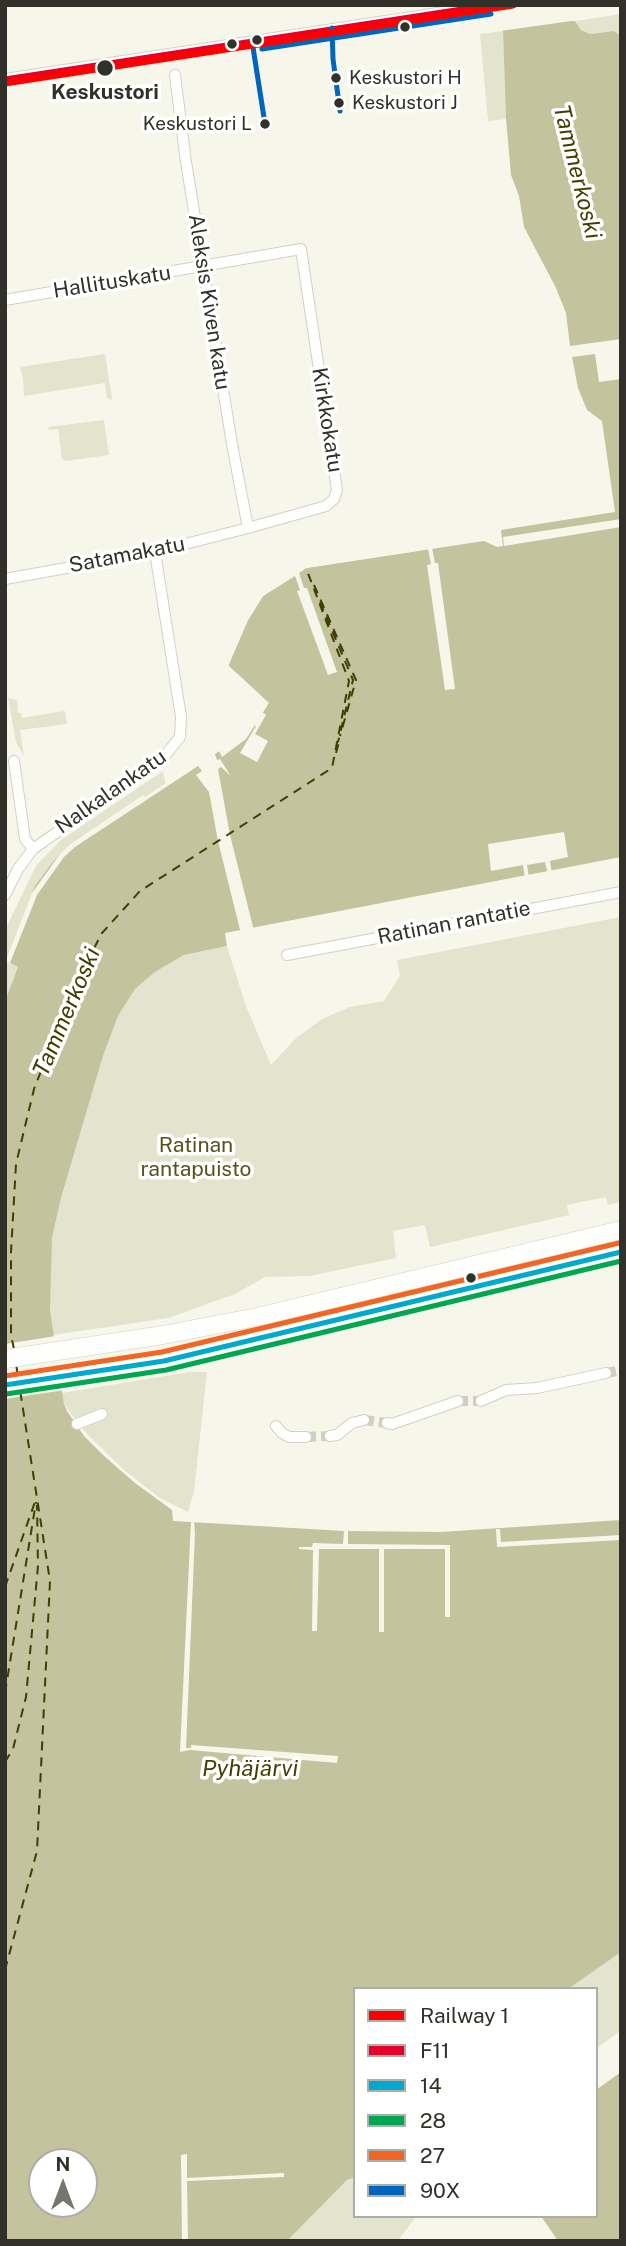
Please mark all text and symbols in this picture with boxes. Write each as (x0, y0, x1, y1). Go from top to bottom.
unlabelled marker (398, 20, 412, 34)
unlabelled marker (250, 33, 264, 47)
unlabelled marker (225, 37, 239, 51)
marker: Keskustori (95, 58, 115, 78)
place label: Keskustori H (349, 67, 462, 89)
marker: Keskustori H (329, 71, 343, 85)
place label: Keskustori (51, 80, 159, 106)
place label: Keskustori J (352, 92, 458, 114)
marker: Keskustori J (332, 96, 346, 110)
water label: Tammerkoski (547, 102, 607, 242)
place label: Keskustori L (143, 113, 252, 135)
marker: Keskustori L (258, 117, 272, 131)
street label: Aleksis Kiven katu (183, 212, 235, 392)
street label: Hallituskatu (51, 260, 173, 304)
street label: Kirkkokatu (306, 366, 348, 474)
street label: Satamakatu (67, 531, 187, 579)
street label: Nalkalankatu (51, 744, 171, 840)
street label: Ratinan rantatie (375, 896, 533, 950)
water label: Tammerkoski (28, 944, 106, 1080)
park label: Ratinan rantapuisto (141, 1133, 251, 1183)
unlabelled marker (464, 1271, 478, 1285)
water label: Pyhäjärvi (202, 1755, 298, 1783)
legend (353, 1987, 598, 2218)
text: Railway 1 (420, 2003, 509, 2028)
text: F11 (420, 2038, 450, 2063)
text: 14 (420, 2073, 442, 2098)
text: 28 (420, 2108, 446, 2133)
text: 27 (420, 2143, 445, 2168)
north arrow (28, 2148, 98, 2218)
text: N (56, 2153, 70, 2175)
text: 90X (420, 2178, 460, 2203)

